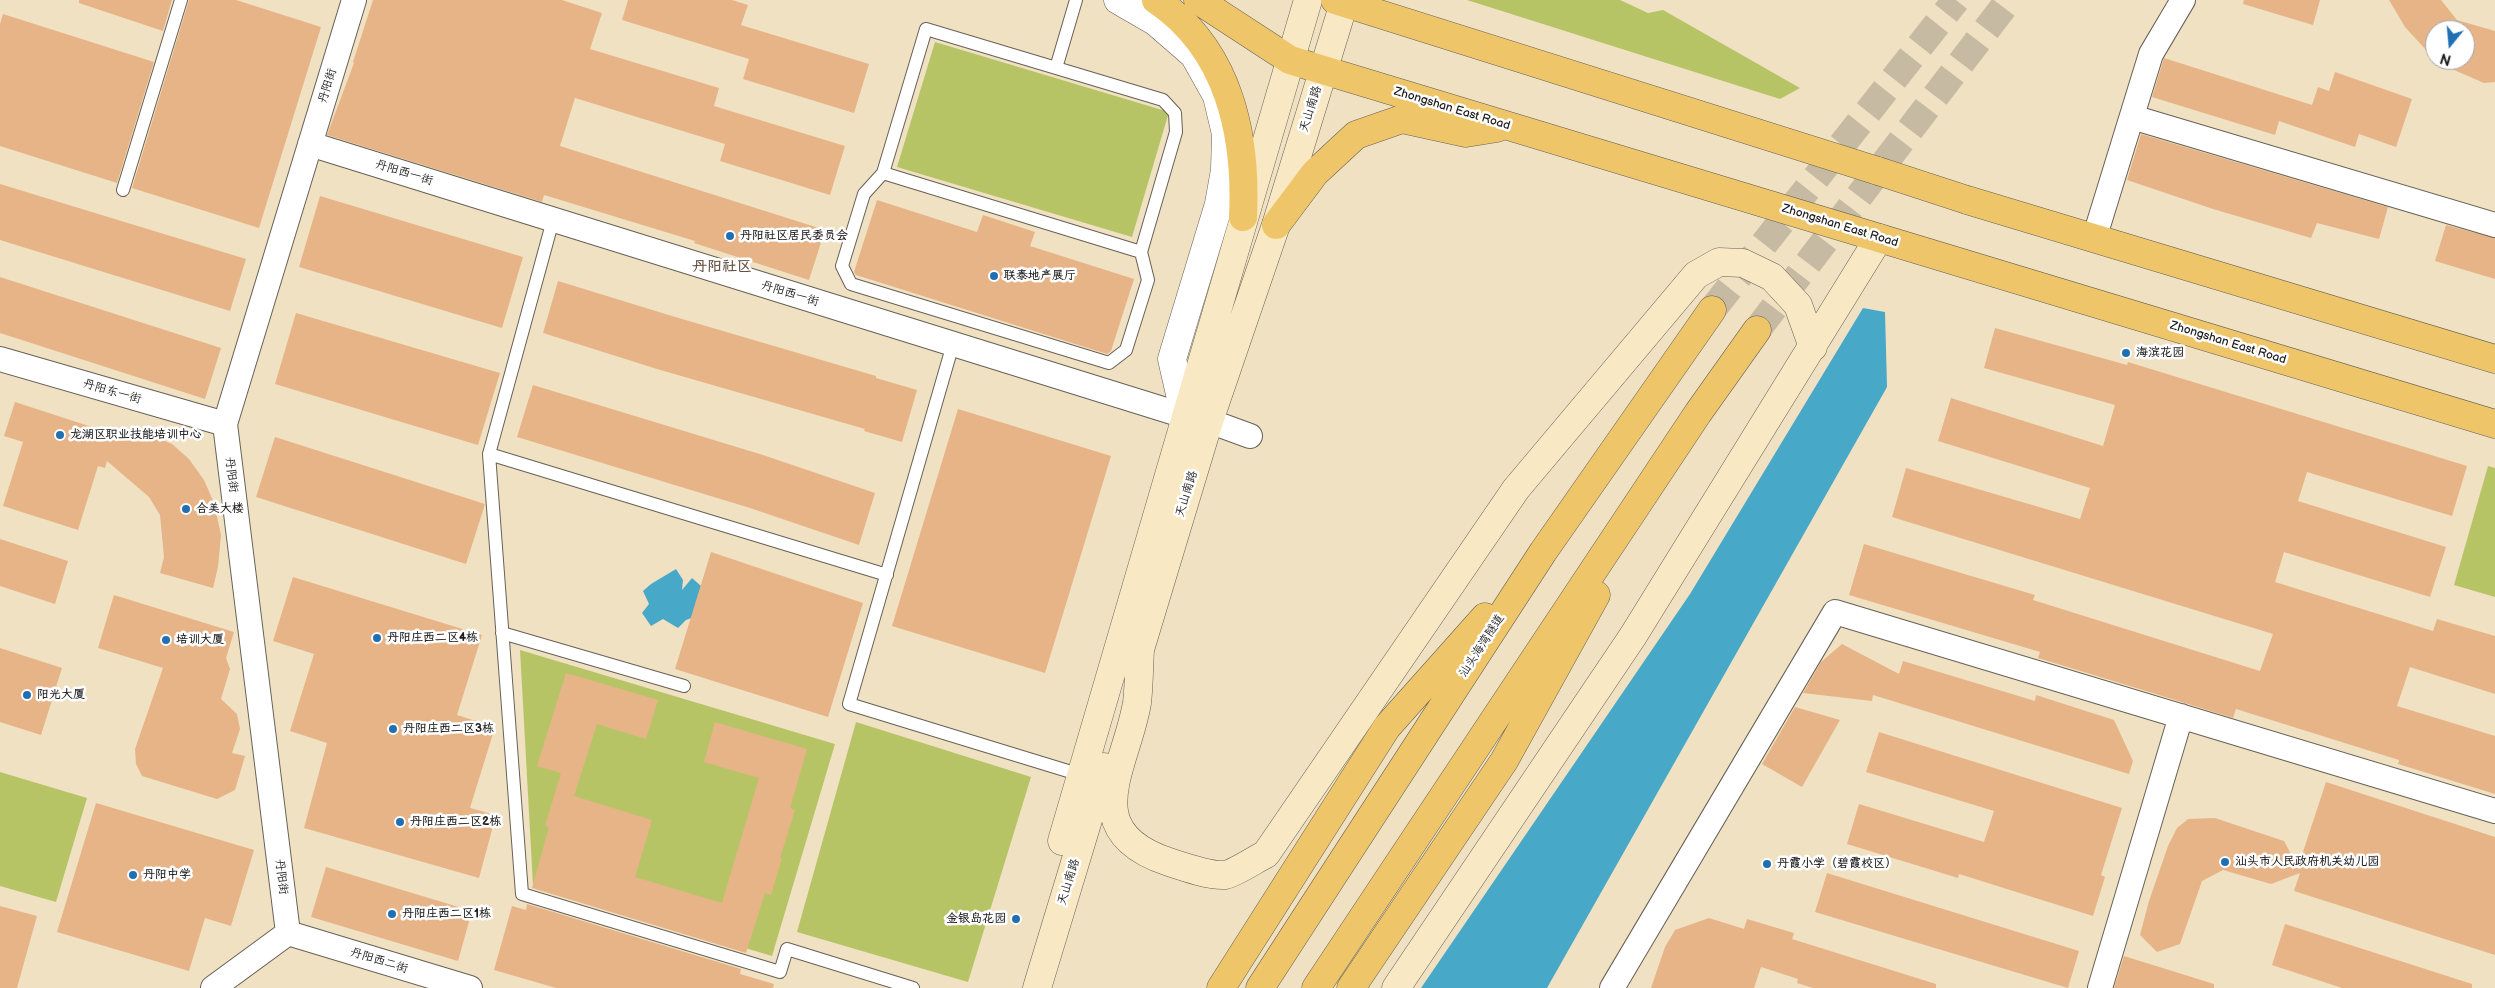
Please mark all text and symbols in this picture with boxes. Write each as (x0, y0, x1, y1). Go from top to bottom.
north arrow (2425, 20, 2475, 70)
text: N (2438, 49, 2453, 69)
street label: 丹阳街 (316, 67, 340, 105)
street label: 天山南路 (1297, 84, 1325, 134)
street label: Zhongshan East Road (1392, 85, 1512, 133)
street label: 丹阳西一街 (373, 157, 435, 189)
street label: Zhongshan East Road (1780, 202, 1900, 250)
place label: 丹阳社区居民委员会 (740, 229, 848, 243)
marker: 丹阳社区居民委员会 (724, 230, 736, 242)
district label: 丹阳社区 (692, 258, 752, 276)
place label: 联泰地产展厅 (1004, 269, 1076, 283)
marker: 联泰地产展厅 (988, 270, 1000, 282)
street label: 丹阳西一街 (759, 278, 821, 310)
street label: Zhongshan East Road (2168, 319, 2288, 367)
place label: 海滨花园 (2136, 346, 2184, 360)
marker: 海滨花园 (2120, 347, 2132, 359)
street label: 丹阳东一街 (81, 377, 143, 407)
place label: 龙湖区职业技能培训中心 (70, 428, 202, 442)
marker: 龙湖区职业技能培训中心 (54, 429, 66, 441)
street label: 丹阳街 (222, 456, 240, 494)
street label: 天山南路 (1173, 469, 1201, 519)
place label: 合美大楼 (196, 502, 244, 516)
marker: 合美大楼 (180, 503, 192, 515)
street label: 汕头海湾隧道 (1456, 612, 1508, 680)
place label: 丹阳庄西二区4栋 (387, 631, 478, 645)
marker: 丹阳庄西二区4栋 (371, 632, 383, 644)
place label: 培训大厦 (176, 633, 224, 647)
marker: 培训大厦 (160, 634, 172, 646)
place label: 阳光大厦 (37, 688, 85, 702)
marker: 阳光大厦 (21, 689, 33, 701)
place label: 丹阳庄西二区3栋 (403, 722, 494, 736)
marker: 丹阳庄西二区3栋 (387, 723, 399, 735)
place label: 丹阳庄西二区2栋 (410, 815, 501, 829)
marker: 丹阳庄西二区2栋 (394, 816, 406, 828)
place label: 汕头市人民政府机关幼儿园 (2235, 855, 2379, 869)
marker: 汕头市人民政府机关幼儿园 (2219, 856, 2231, 868)
street label: 天山南路 (1055, 857, 1083, 907)
place label: 丹霞小学（碧霞校区） (1777, 857, 1897, 871)
street label: 丹阳街 (272, 858, 290, 896)
marker: 丹霞小学（碧霞校区） (1761, 858, 1773, 870)
place label: 丹阳中学 (143, 868, 191, 882)
marker: 丹阳中学 (127, 869, 139, 881)
place label: 丹阳庄西二区1栋 (402, 907, 491, 921)
marker: 丹阳庄西二区1栋 (386, 908, 398, 920)
place label: 金银岛花园 (946, 912, 1006, 926)
marker: 金银岛花园 (1010, 913, 1022, 925)
street label: 丹阳西二街 (348, 945, 410, 977)

